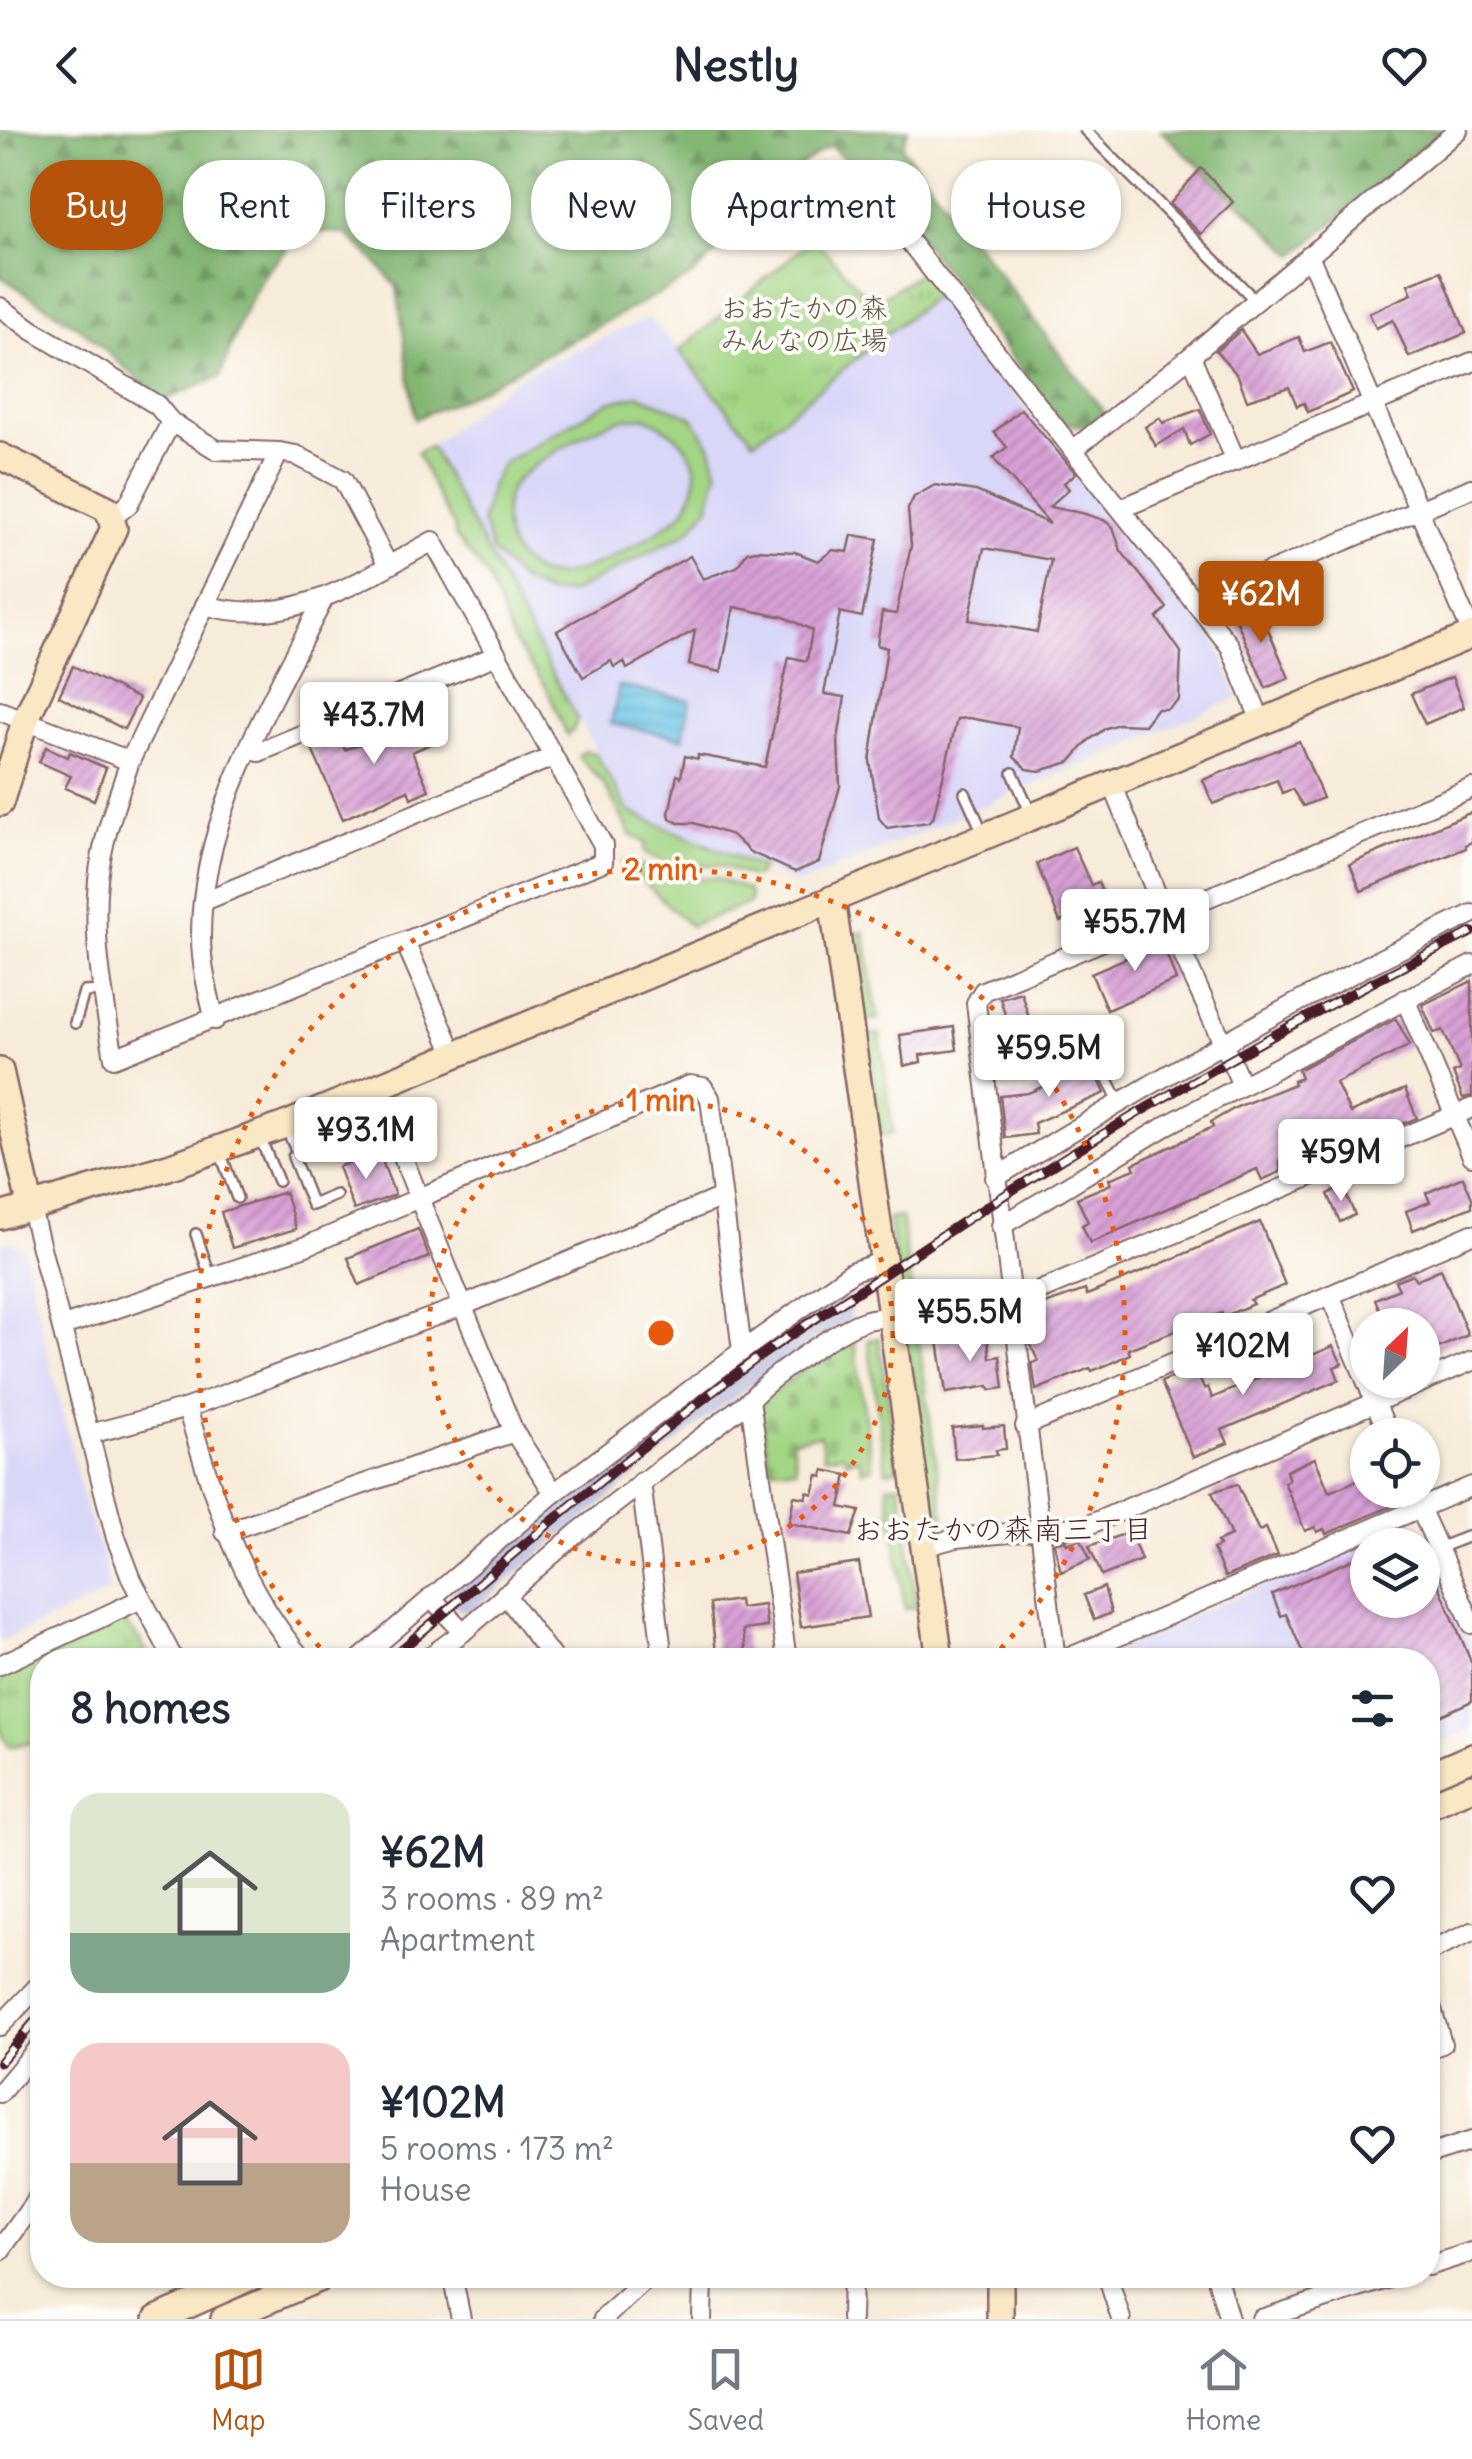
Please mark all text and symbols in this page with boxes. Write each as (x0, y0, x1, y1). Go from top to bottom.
text: Nestly (673, 37, 799, 93)
icon: back (40, 38, 95, 93)
icon: heart (1377, 38, 1432, 93)
chip: Buy (30, 160, 163, 250)
chip: Rent (183, 160, 325, 250)
chip: Filters (345, 160, 511, 250)
chip: New (531, 160, 671, 250)
chip: Apartment (691, 160, 931, 250)
chip: House (951, 160, 1121, 250)
park label: おおたかの森 みんなの広場 (720, 290, 888, 358)
pin: ¥62M (1202, 561, 1320, 646)
text: ¥62M (1221, 573, 1301, 614)
pin: ¥43.7M (293, 682, 455, 767)
text: ¥43.7M (322, 694, 426, 735)
text: 2 min (624, 850, 698, 888)
pin: ¥55.7M (1054, 889, 1216, 974)
text: ¥55.7M (1083, 901, 1187, 942)
pin: ¥59.5M (968, 1015, 1130, 1100)
text: ¥59.5M (996, 1027, 1102, 1068)
text: 1 min (626, 1081, 696, 1119)
pin: ¥93.1M (285, 1097, 447, 1182)
text: ¥93.1M (316, 1109, 416, 1150)
pin: ¥59M (1282, 1119, 1400, 1204)
text: ¥59M (1300, 1131, 1382, 1172)
pin: ¥55.5M (889, 1279, 1051, 1364)
text: ¥55.5M (917, 1291, 1023, 1332)
north arrow (1350, 1308, 1440, 1398)
map controls (1350, 1308, 1440, 1618)
pin: ¥102M (1173, 1313, 1313, 1398)
centre of rings (643, 1315, 679, 1351)
text: ¥102M (1195, 1325, 1291, 1366)
button: locate (1350, 1418, 1440, 1508)
district label: おおたかの森南三丁目 (853, 1510, 1153, 1548)
button: layers (1350, 1528, 1440, 1618)
icon: filters (1345, 1681, 1400, 1736)
text: 8 homes (70, 1682, 231, 1734)
text: ¥62M (380, 1826, 486, 1878)
icon: home (150, 1833, 270, 1953)
icon: heart (1345, 1866, 1400, 1921)
text: 3 rooms · 89 m² (380, 1878, 604, 1919)
text: Apartment (380, 1919, 535, 1960)
text: ¥102M (380, 2076, 506, 2128)
icon: home (150, 2083, 270, 2203)
icon: heart (1345, 2116, 1400, 2171)
text: 5 rooms · 173 m² (380, 2128, 614, 2169)
text: House (380, 2169, 471, 2210)
tab: Map (211, 2342, 266, 2438)
tab: Saved (687, 2342, 764, 2438)
tab: Home (1186, 2342, 1261, 2438)

